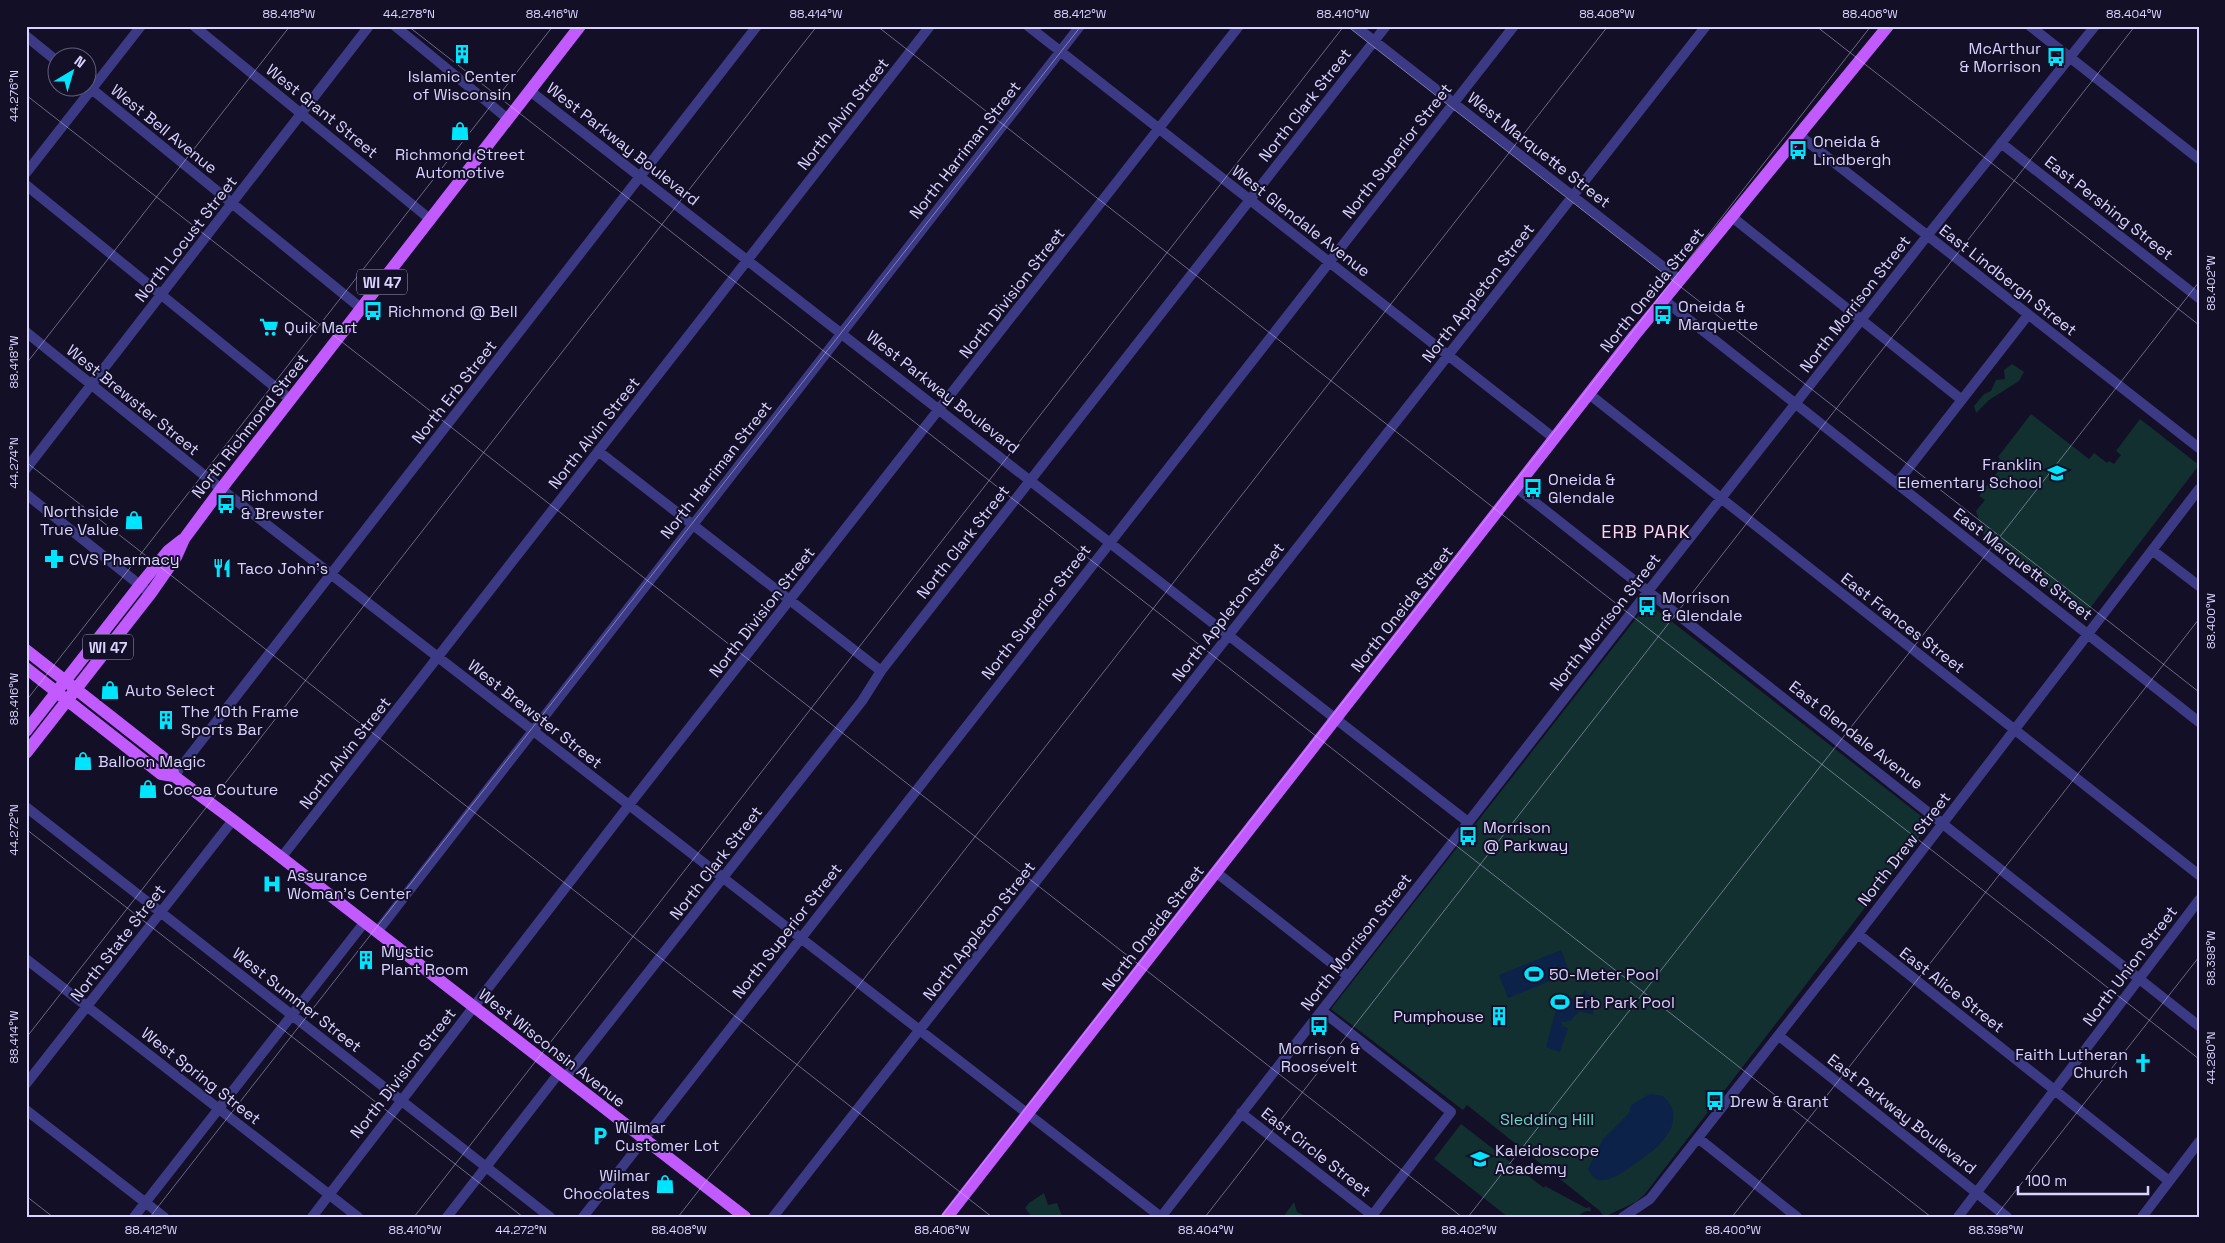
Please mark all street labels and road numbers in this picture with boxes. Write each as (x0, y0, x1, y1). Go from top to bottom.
street label: North Clark Street (1254, 44, 1356, 166)
street label: North Alvin Street (793, 54, 893, 174)
street label: West Grant Street (262, 59, 382, 163)
street label: North Harriman Street (905, 77, 1025, 223)
street label: West Parkway Boulevard (542, 78, 704, 210)
street label: North Superior Street (1338, 79, 1456, 223)
street label: West Bell Avenue (106, 80, 222, 178)
street label: West Marquette Street (1463, 87, 1615, 213)
street label: East Pershing Street (2040, 151, 2178, 265)
street label: West Glendale Avenue (1228, 160, 1374, 282)
street label: North Locust Street (130, 172, 242, 306)
street label: North Appleton Street (1417, 219, 1539, 367)
street label: East Lindbergh Street (1935, 220, 2081, 340)
street label: North Oneida Street (1595, 223, 1709, 357)
street label: North Division Street (954, 224, 1070, 362)
street label: North Morrison Street (1795, 231, 1915, 377)
road number: WI 47 (357, 270, 407, 294)
street label: West Parkway Boulevard (862, 326, 1024, 458)
street label: North Erb Street (407, 336, 501, 448)
street label: West Brewster Street (62, 340, 204, 460)
street label: North Richmond Street (187, 349, 313, 503)
street label: North Alvin Street (544, 373, 644, 493)
street label: North Harriman Street (656, 397, 776, 543)
street label: North Clark Street (912, 481, 1014, 603)
street label: East Marquette Street (1949, 503, 2097, 625)
street label: North Appleton Street (1167, 538, 1289, 686)
street label: North Superior Street (977, 540, 1095, 684)
street label: North Oneida Street (1346, 542, 1458, 676)
street label: North Division Street (704, 543, 820, 681)
street label: North Morrison Street (1545, 549, 1665, 695)
street label: East Frances Street (1837, 568, 1969, 678)
road number: WI 47 (83, 634, 133, 660)
street label: West Brewster Street (463, 655, 607, 773)
street label: East Glendale Avenue (1785, 676, 1927, 794)
street label: North Alvin Street (295, 693, 395, 813)
street label: North Drew Street (1853, 788, 1955, 910)
street label: North Clark Street (665, 802, 767, 924)
street label: North Appleton Street (918, 857, 1040, 1005)
street label: North Superior Street (728, 859, 846, 1003)
street label: North Oneida Street (1097, 861, 1209, 995)
street label: North Morrison Street (1296, 869, 1416, 1015)
street label: North State Street (66, 880, 170, 1006)
street label: North Union Street (2078, 902, 2182, 1030)
street label: East Alice Street (1895, 942, 2009, 1038)
street label: West Summer Street (228, 943, 366, 1057)
street label: West Wisconsin Avenue (474, 984, 630, 1112)
street label: North Division Street (345, 1004, 461, 1142)
street label: West Spring Street (137, 1023, 265, 1129)
street label: East Parkway Boulevard (1823, 1049, 1981, 1179)
street label: East Circle Street (1257, 1103, 1375, 1201)

